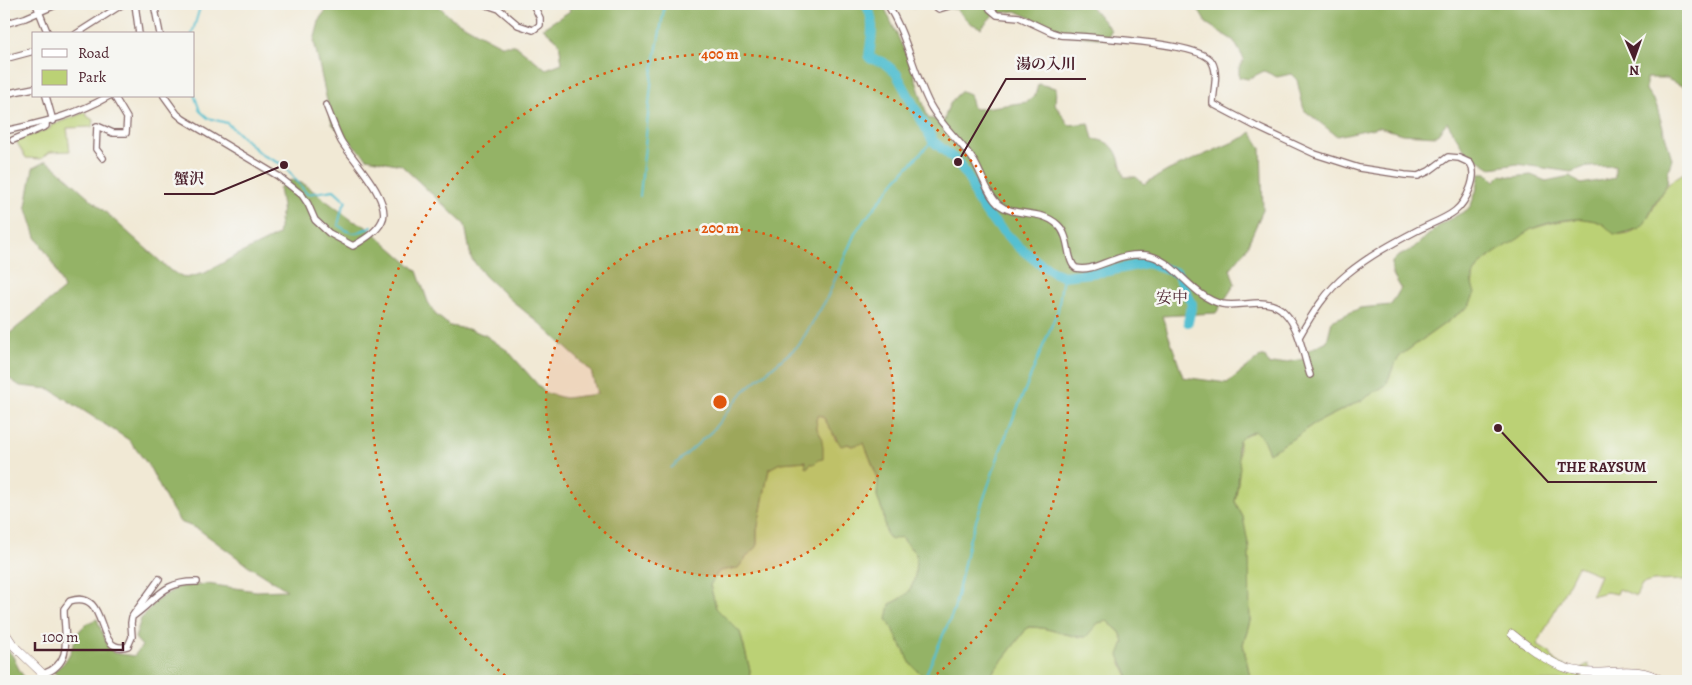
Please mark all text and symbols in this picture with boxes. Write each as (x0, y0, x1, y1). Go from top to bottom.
legend (32, 32, 195, 98)
north arrow (1610, 32, 1660, 82)
text: Road (78, 43, 110, 63)
text: 400 m (701, 44, 739, 64)
callout: 湯の入川 (1006, 49, 1086, 79)
text: 湯の入川 (1016, 54, 1076, 74)
text: N (1629, 61, 1640, 80)
text: Park (78, 67, 107, 87)
callout: 蟹沢 (164, 164, 214, 194)
text: 蟹沢 (174, 169, 204, 189)
text: 200 m (701, 218, 739, 238)
district label: 安中 (1156, 287, 1188, 309)
centre of rings (711, 393, 729, 411)
callout: THE RAYSUM (1548, 452, 1657, 482)
text: THE RAYSUM (1558, 457, 1647, 477)
scale bar (35, 620, 122, 652)
text: 100 m (42, 627, 79, 647)

